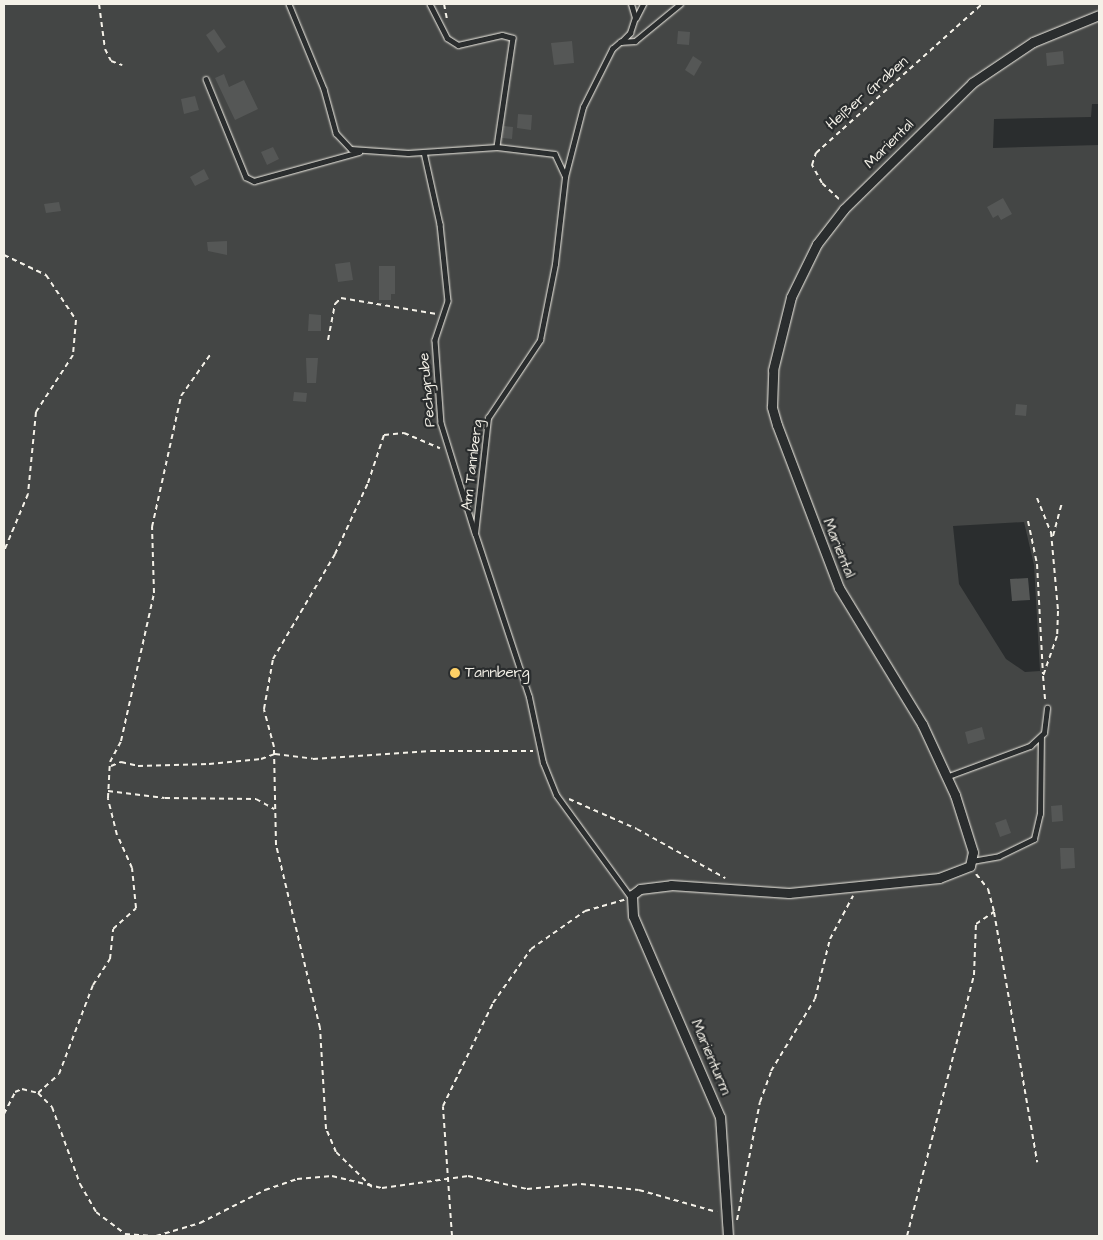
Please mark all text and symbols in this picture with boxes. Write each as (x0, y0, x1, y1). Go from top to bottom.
street label: Heißer Graben (822, 52, 912, 134)
street label: Mariental (861, 116, 917, 172)
street label: Pechgrube (415, 352, 439, 428)
street label: Am Tannberg (457, 418, 487, 512)
street label: Mariental (819, 516, 859, 580)
place label: Tannberg (465, 664, 530, 682)
marker: Tannberg (449, 667, 461, 679)
street label: Marienturm (687, 1017, 735, 1097)

